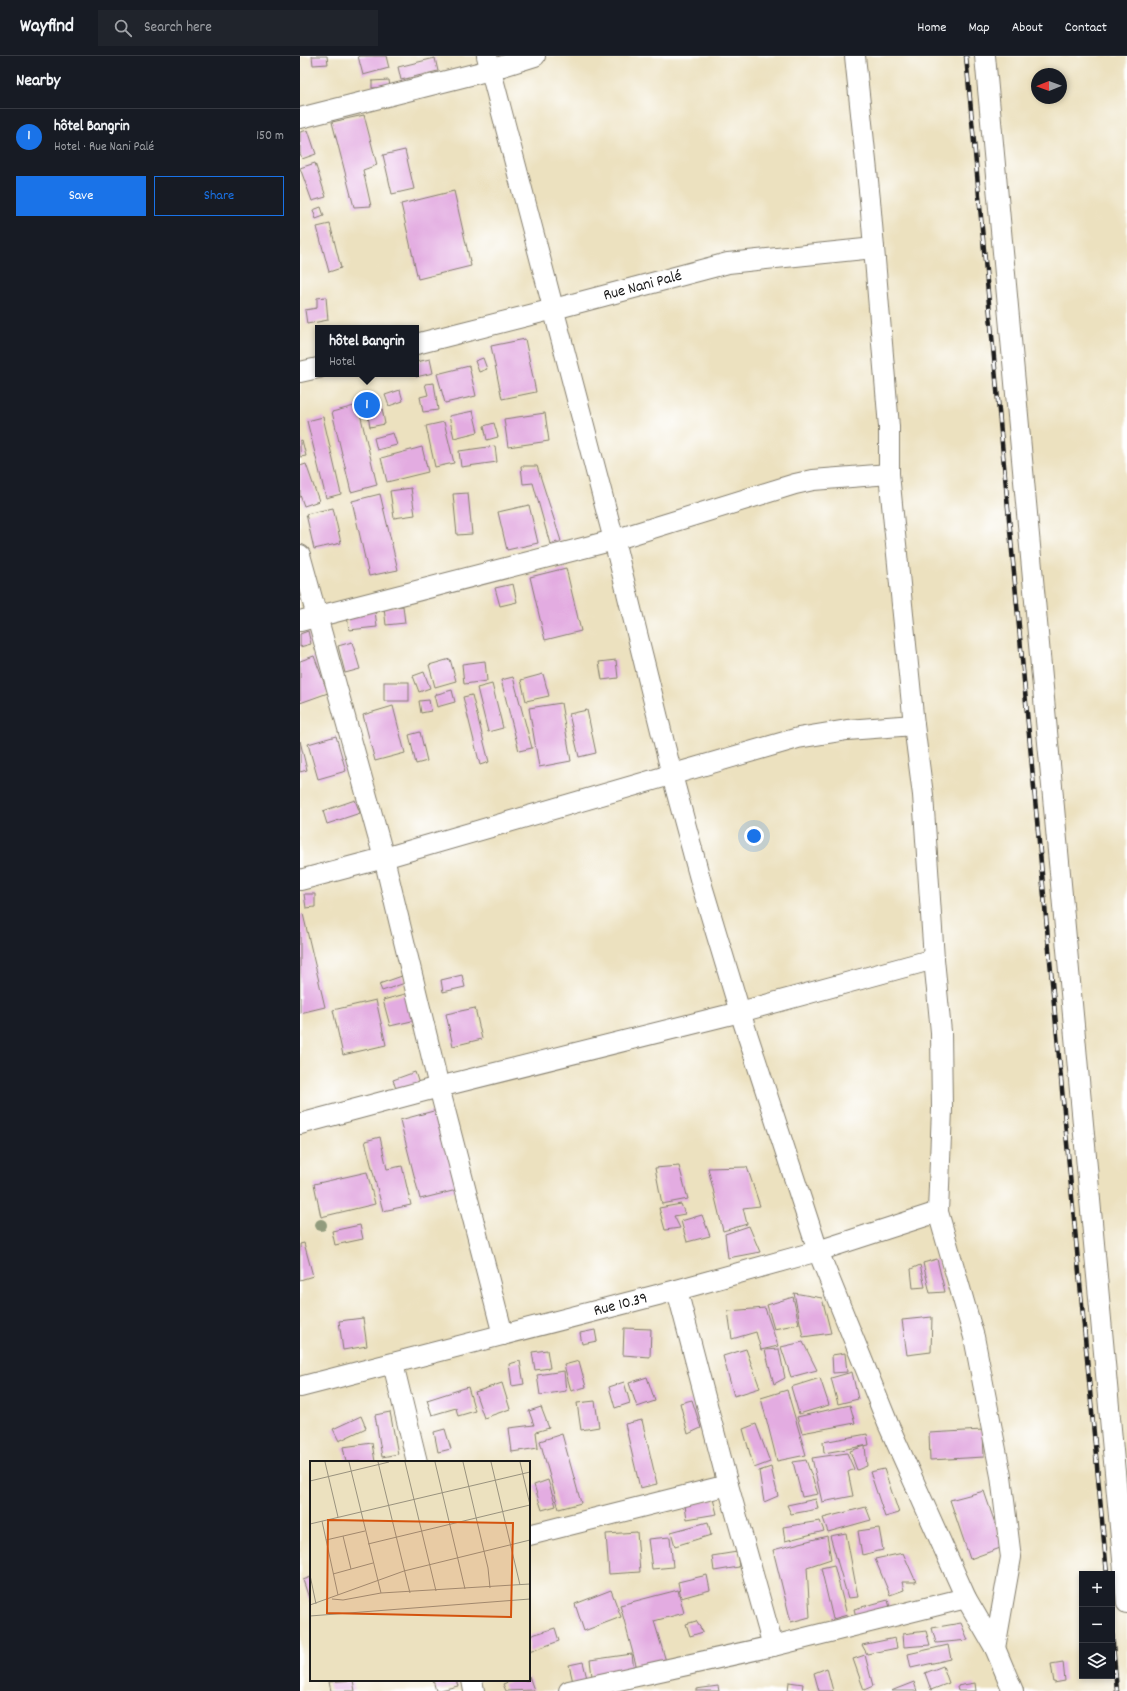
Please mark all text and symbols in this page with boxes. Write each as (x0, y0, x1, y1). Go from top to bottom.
search box (98, 10, 378, 46)
text: Wayfind (20, 14, 74, 41)
icon: search (112, 17, 134, 39)
text: Search here (144, 17, 212, 39)
text: Home (917, 18, 946, 38)
text: Map (968, 18, 990, 38)
text: About (1012, 18, 1043, 38)
text: Contact (1065, 18, 1107, 38)
north arrow (1031, 68, 1067, 104)
text: Nearby (16, 70, 60, 94)
text: hôtel Bangrin (54, 116, 130, 138)
text: 1 (28, 127, 30, 146)
text: 150 m (256, 127, 284, 146)
text: Hotel · Rue Nani Palé (54, 138, 154, 157)
button: Save (16, 176, 146, 216)
button: Share (154, 176, 284, 216)
street label: Rue Nani Palé (601, 264, 684, 307)
popup (315, 325, 419, 377)
text: hôtel Bangrin (329, 331, 405, 353)
text: Hotel (329, 353, 355, 372)
pin: 1 (354, 390, 380, 420)
your location (744, 826, 764, 846)
street label: Rue 10.39 (591, 1287, 650, 1322)
inset map (310, 1461, 530, 1681)
map controls (1079, 1571, 1115, 1679)
button: + (1079, 1571, 1115, 1607)
button: − (1079, 1607, 1115, 1643)
button: layers (1079, 1643, 1115, 1679)

